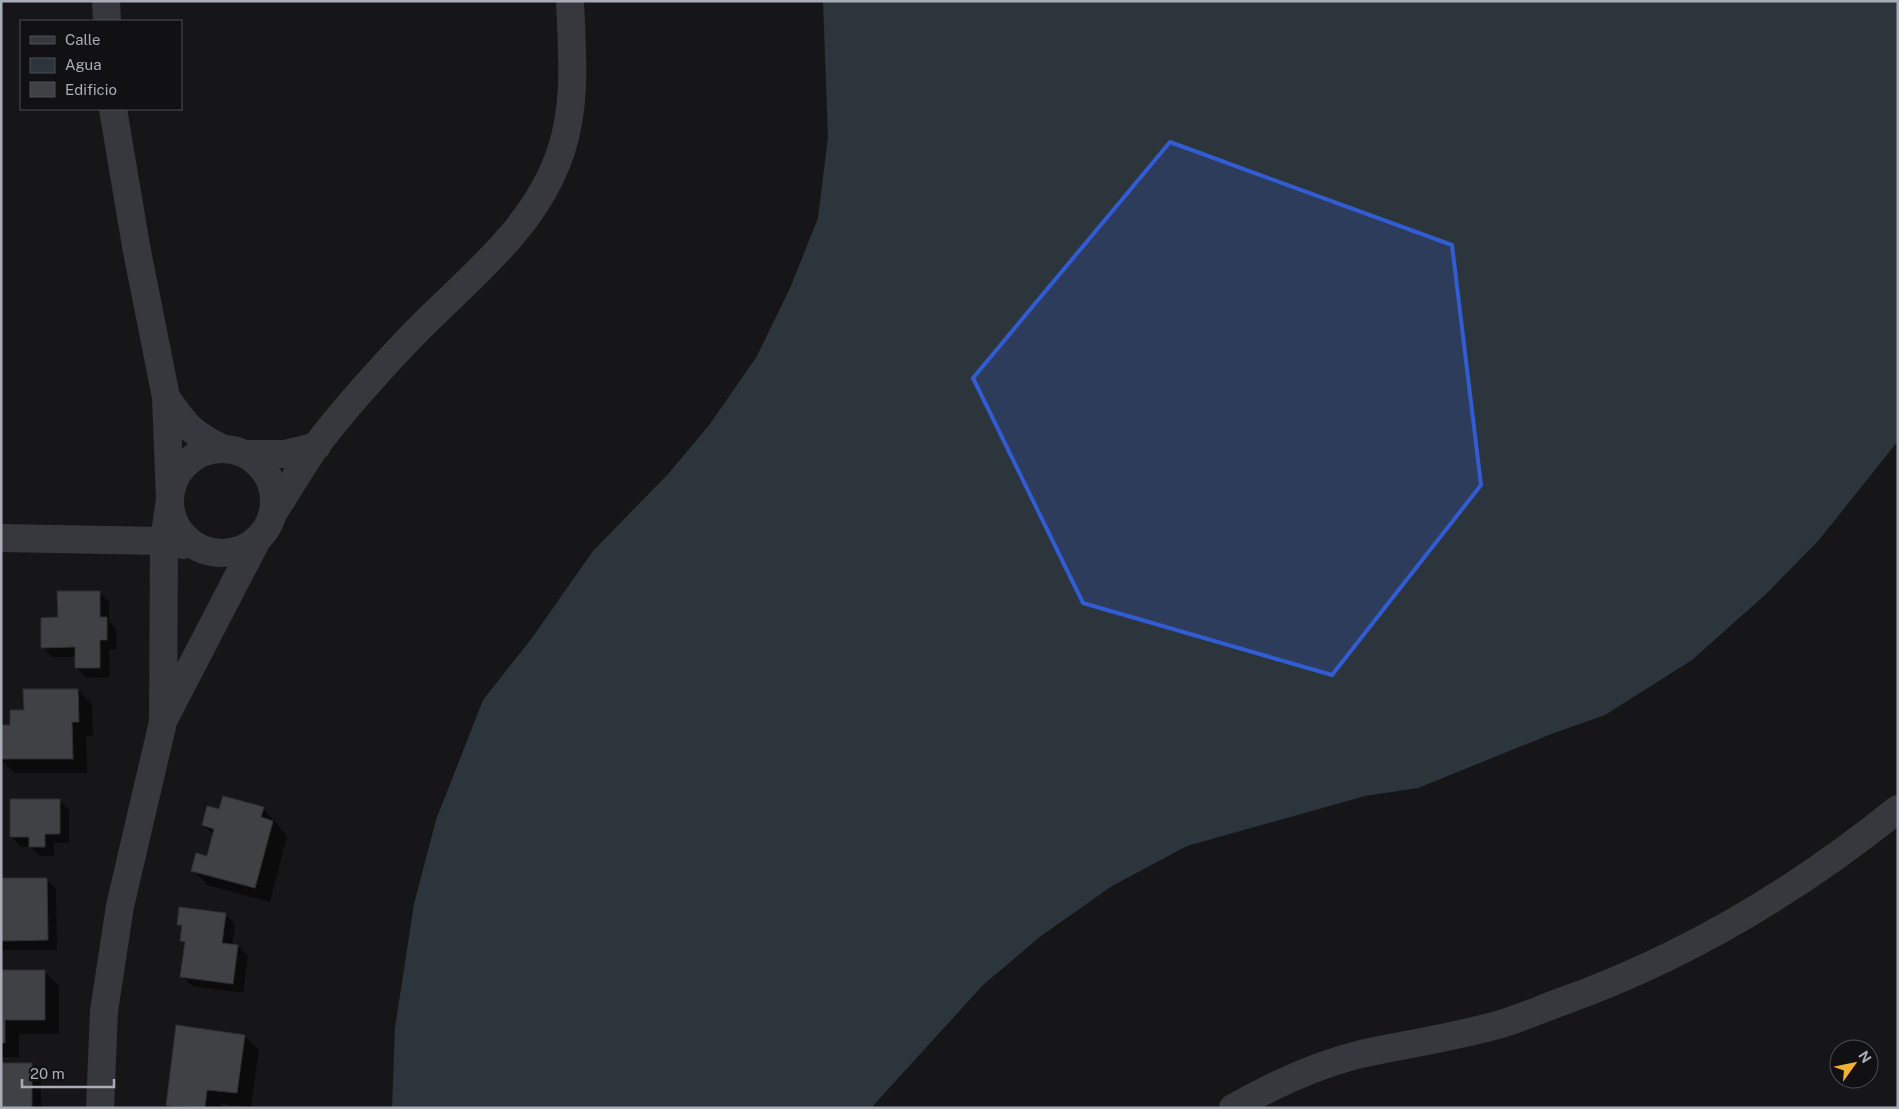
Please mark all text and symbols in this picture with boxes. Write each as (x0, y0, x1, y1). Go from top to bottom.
legend (20, 20, 182, 110)
text: Calle (65, 31, 101, 48)
text: Agua (65, 56, 102, 73)
text: Edificio (65, 81, 117, 98)
north arrow (1829, 1039, 1879, 1089)
text: N (1855, 1048, 1875, 1066)
scale bar (22, 1056, 115, 1088)
text: 20 m (30, 1065, 65, 1082)

